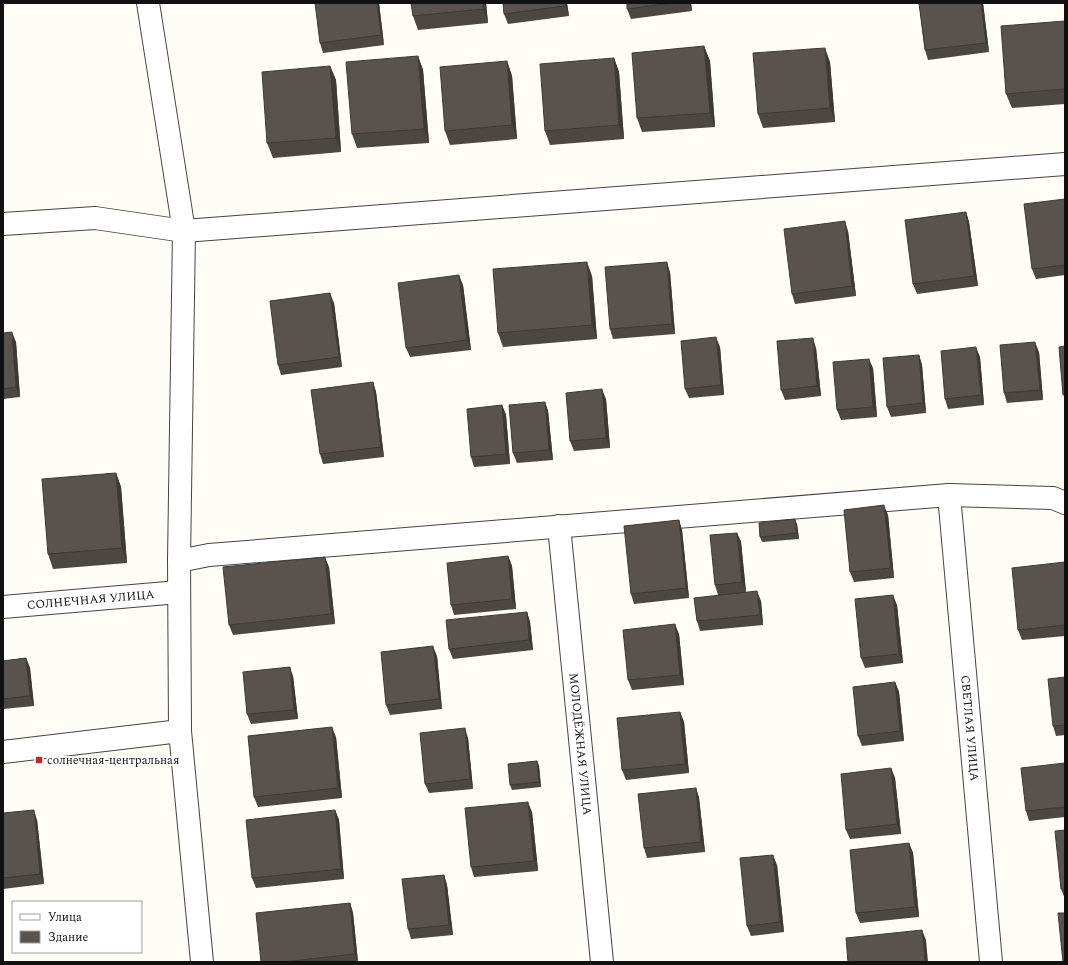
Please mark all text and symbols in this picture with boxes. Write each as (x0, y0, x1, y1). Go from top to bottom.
street label: СОЛНЕЧНАЯ УЛИЦА (26, 585, 155, 615)
street label: МОЛОДЁЖНАЯ УЛИЦА (564, 672, 596, 816)
street label: СВЕТЛАЯ УЛИЦА (955, 674, 984, 782)
place label: солнечная-центральная (47, 751, 179, 770)
marker: солнечная-центральная (34, 755, 44, 765)
legend (12, 901, 142, 953)
text: Улица (48, 908, 82, 927)
text: Здание (48, 928, 88, 947)

